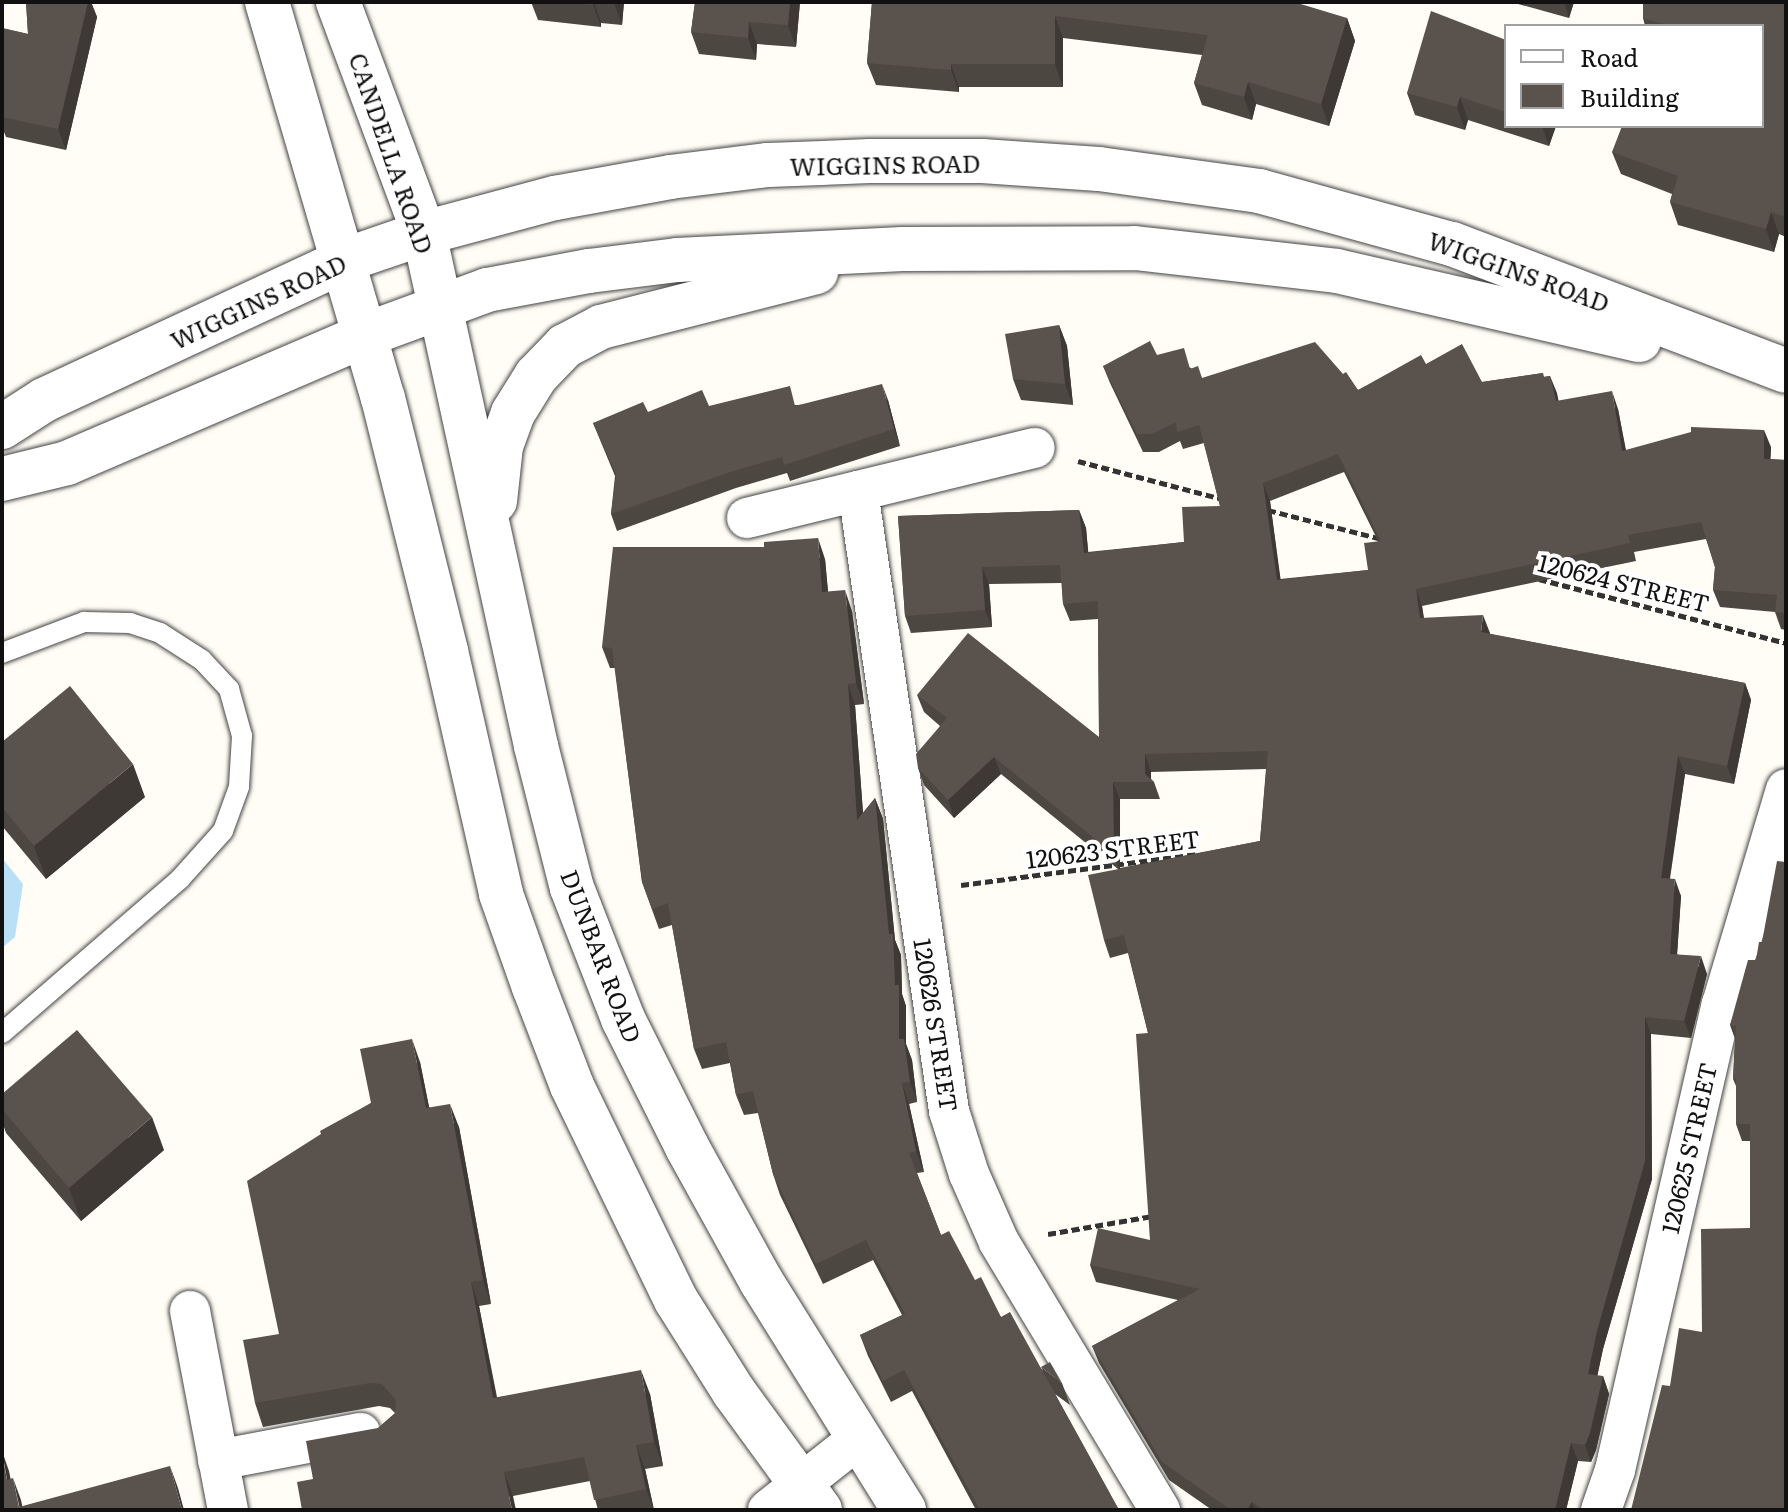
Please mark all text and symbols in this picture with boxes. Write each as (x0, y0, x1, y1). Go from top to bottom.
legend (1504, 24, 1764, 128)
text: Road (1580, 39, 1638, 74)
street label: CANDELLA ROAD (344, 49, 440, 257)
text: Building (1580, 79, 1679, 114)
street label: WIGGINS ROAD (789, 148, 981, 180)
street label: WIGGINS ROAD (1424, 225, 1614, 317)
street label: WIGGINS ROAD (166, 248, 350, 354)
street label: 120624 STREET (1535, 547, 1713, 617)
street label: 120623 STREET (1024, 823, 1202, 873)
street label: DUNBAR ROAD (556, 866, 648, 1046)
street label: 120626 STREET (909, 936, 965, 1114)
street label: 120625 STREET (1654, 1060, 1722, 1236)

